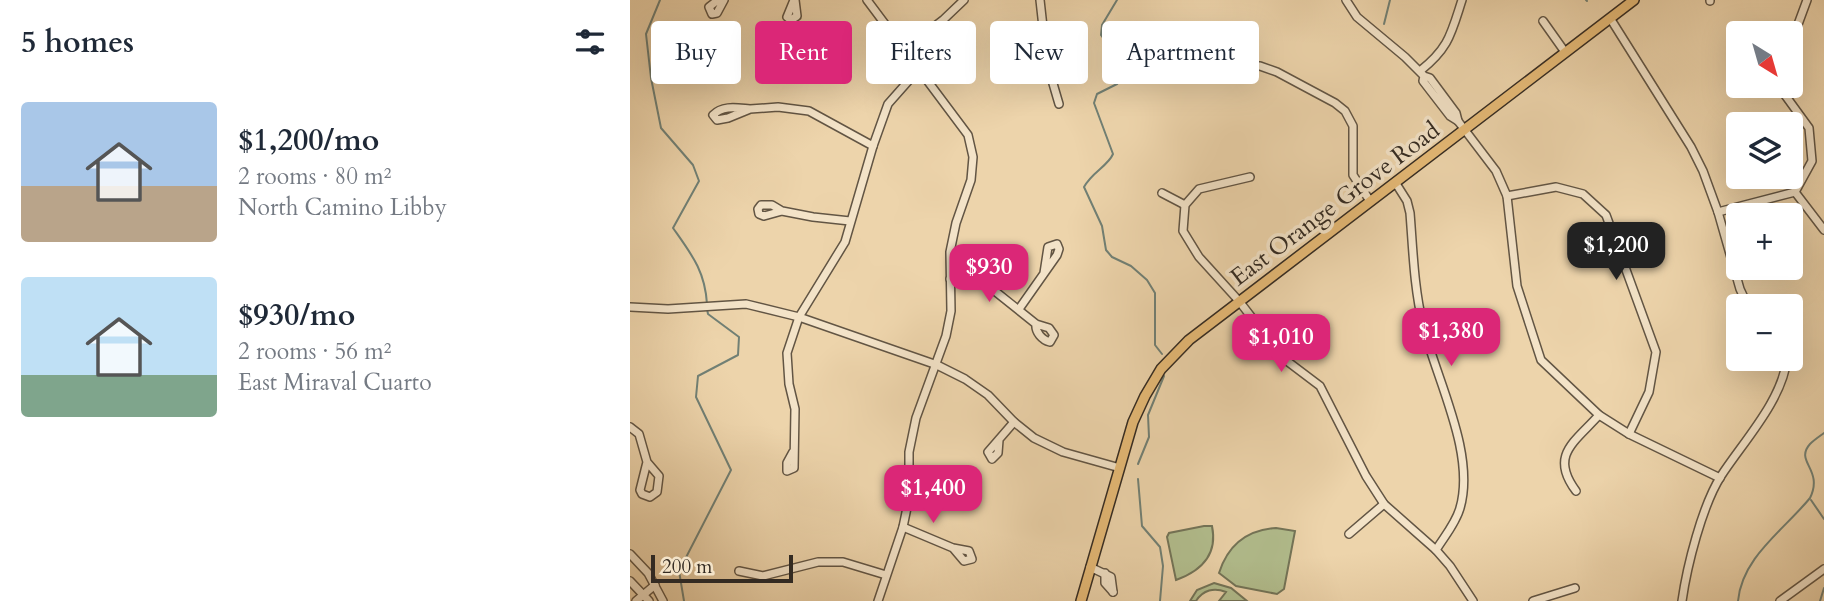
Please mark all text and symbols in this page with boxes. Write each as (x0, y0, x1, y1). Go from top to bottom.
chip: Buy (651, 21, 741, 84)
chip: Rent (755, 21, 852, 84)
chip: Filters (866, 21, 976, 84)
chip: New (990, 21, 1088, 84)
chip: Apartment (1102, 21, 1259, 84)
north arrow (1726, 21, 1802, 98)
map controls (1726, 21, 1803, 371)
text: 5 homes (21, 22, 134, 63)
icon: filters (571, 23, 609, 61)
button: layers (1726, 112, 1803, 189)
street label: East Orange Grove Road (1223, 114, 1447, 294)
text: $1,200/mo (238, 120, 379, 161)
icon: home (77, 130, 161, 214)
text: 2 rooms · 80 m² (238, 161, 391, 192)
text: North Camino Libby (238, 192, 447, 223)
button: + (1726, 203, 1803, 280)
pin: $1,200 (1559, 222, 1673, 282)
text: $1,200 (1583, 229, 1649, 260)
pin: $930 (948, 244, 1030, 304)
text: $930 (965, 251, 1013, 282)
button: − (1726, 294, 1803, 371)
text: $930/mo (238, 295, 355, 336)
icon: home (77, 305, 161, 389)
pin: $1,380 (1394, 308, 1508, 368)
pin: $1,010 (1224, 314, 1338, 374)
text: $1,380 (1418, 315, 1484, 346)
text: $1,010 (1248, 321, 1314, 352)
text: 2 rooms · 56 m² (238, 336, 391, 367)
text: East Miraval Cuarto (238, 367, 432, 398)
pin: $1,400 (876, 466, 990, 525)
text: $1,400 (900, 472, 966, 503)
scale bar (651, 552, 793, 584)
text: 200 m (662, 554, 712, 580)

